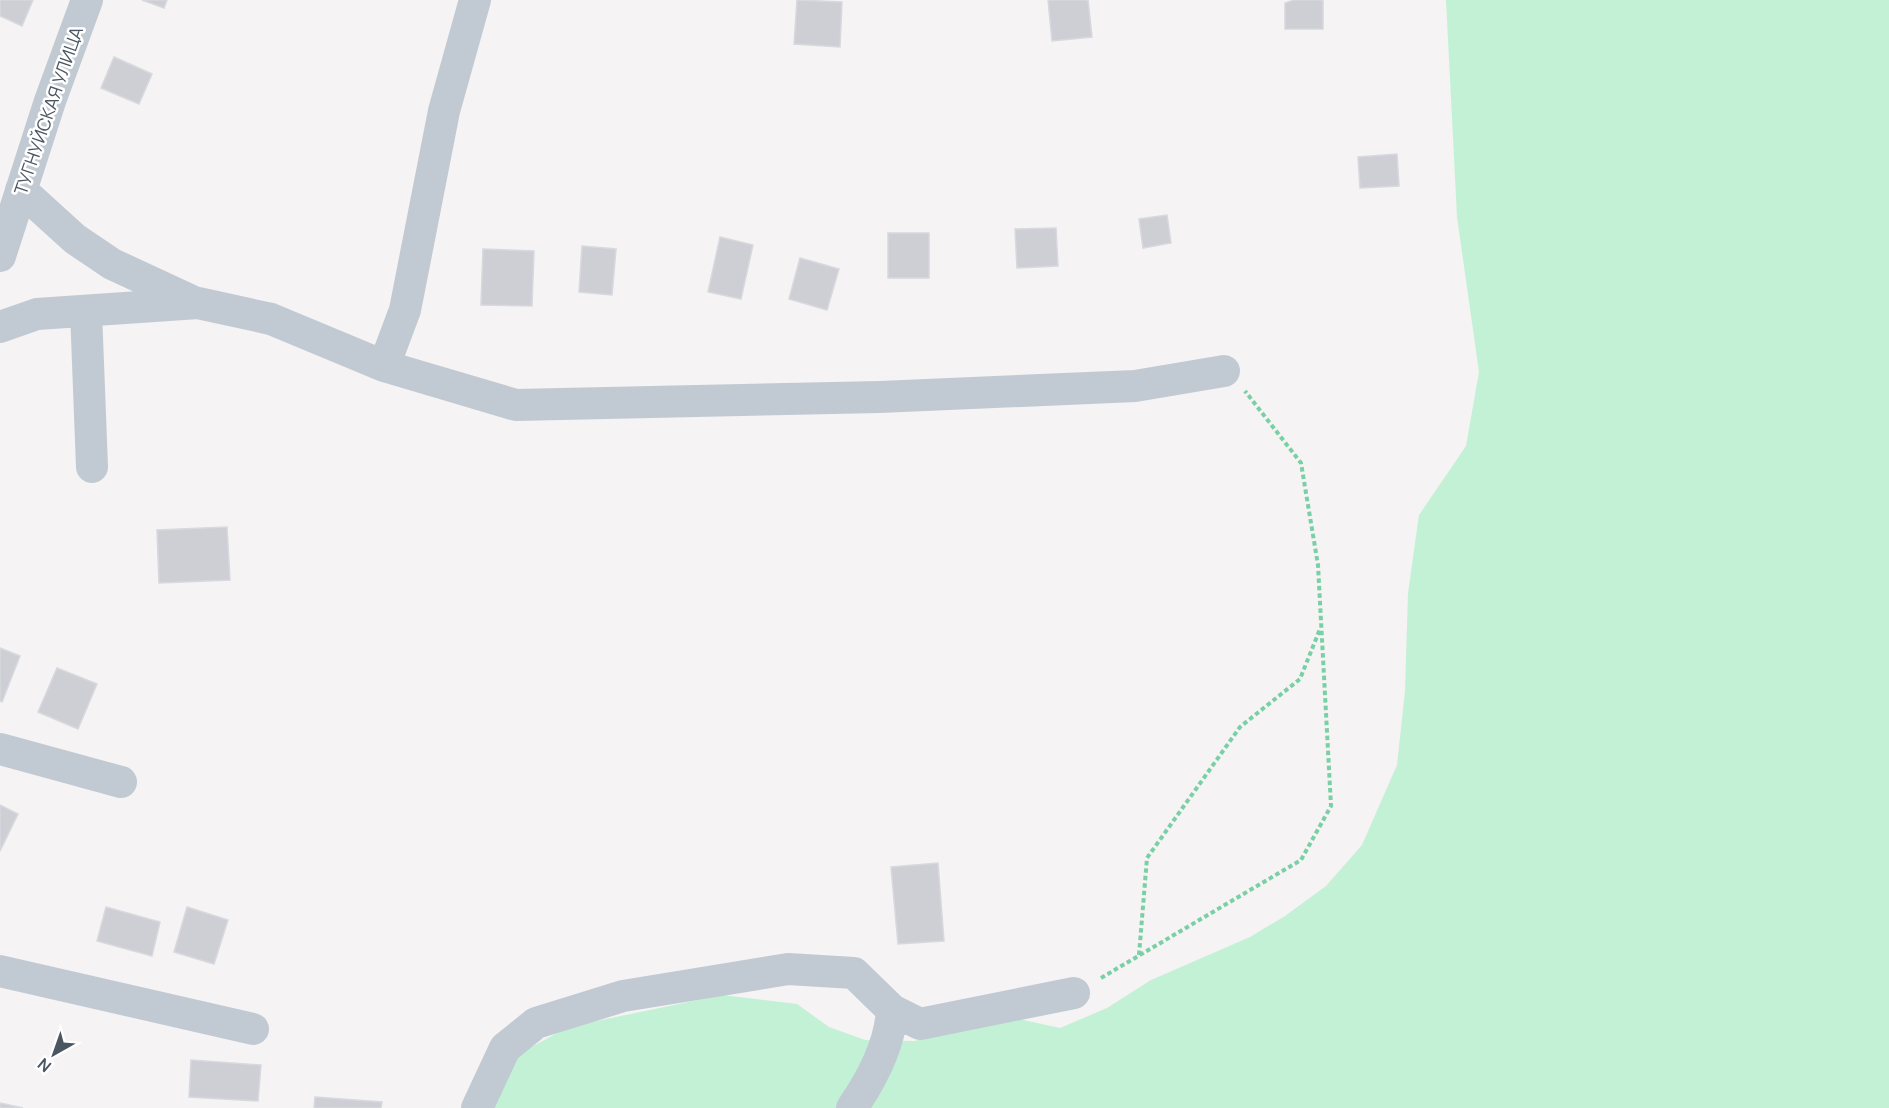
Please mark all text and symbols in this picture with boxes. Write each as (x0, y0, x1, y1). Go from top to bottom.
street label: ТУГНУЙСКАЯ УЛИЦА (8, 23, 88, 198)
north arrow (24, 1024, 84, 1084)
text: N (33, 1053, 56, 1078)

